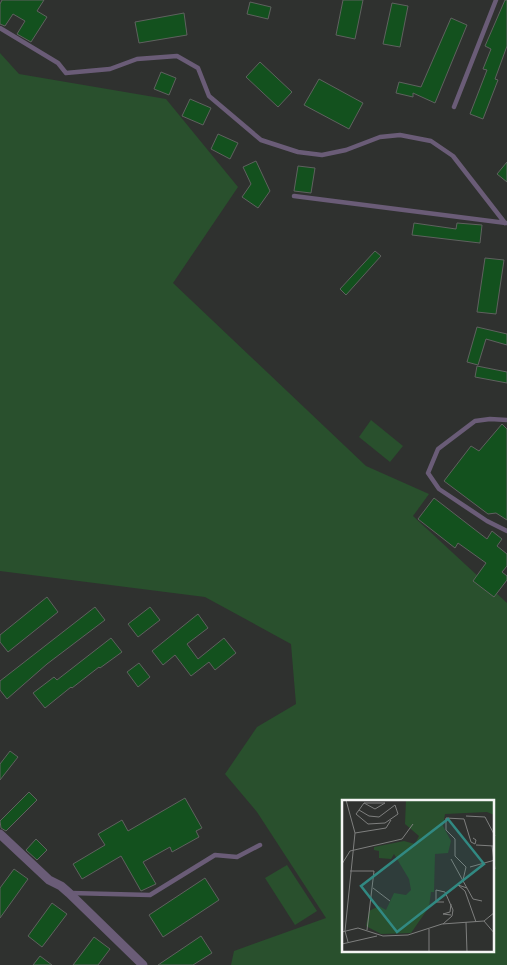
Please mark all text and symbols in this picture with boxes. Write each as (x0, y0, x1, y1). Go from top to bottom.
inset map (342, 800, 494, 952)

